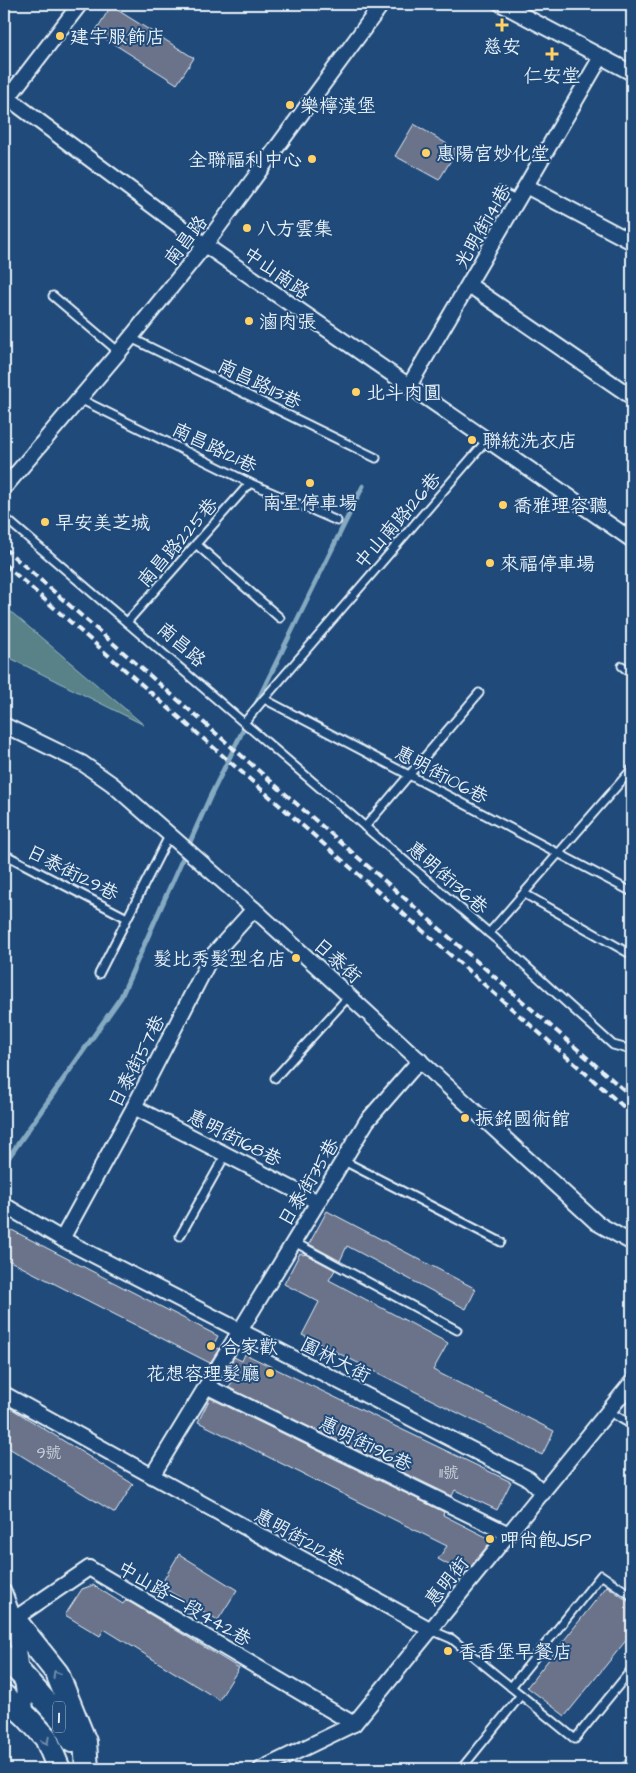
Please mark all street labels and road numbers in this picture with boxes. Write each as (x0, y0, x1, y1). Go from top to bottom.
street label: 光明街141巷 (448, 179, 518, 274)
street label: 南昌路 (158, 210, 214, 272)
street label: 中山南路 (237, 240, 315, 306)
street label: 南昌路113巷 (213, 352, 306, 416)
street label: 南昌路121巷 (167, 416, 261, 481)
street label: 中山南路126巷 (349, 467, 448, 575)
street label: 南昌路225巷 (131, 492, 225, 594)
street label: 南昌路 (151, 616, 211, 674)
street label: 惠明街106巷 (390, 739, 493, 811)
street label: 惠明街136巷 (400, 835, 494, 921)
street label: 日泰街129巷 (22, 839, 123, 908)
street label: 日泰街 (307, 932, 367, 990)
street label: 日泰街57巷 (102, 1010, 172, 1113)
street label: 惠明街168巷 (182, 1103, 286, 1174)
street label: 日泰街35巷 (272, 1133, 346, 1232)
street label: 園林大街 (295, 1331, 375, 1390)
street label: 惠明街196巷 (314, 1410, 417, 1479)
street label: 惠明街212巷 (249, 1502, 350, 1574)
street label: 惠明街 (419, 1551, 476, 1613)
street label: 中山路一段442巷 (112, 1555, 256, 1654)
road number: 1 (53, 1701, 65, 1732)

